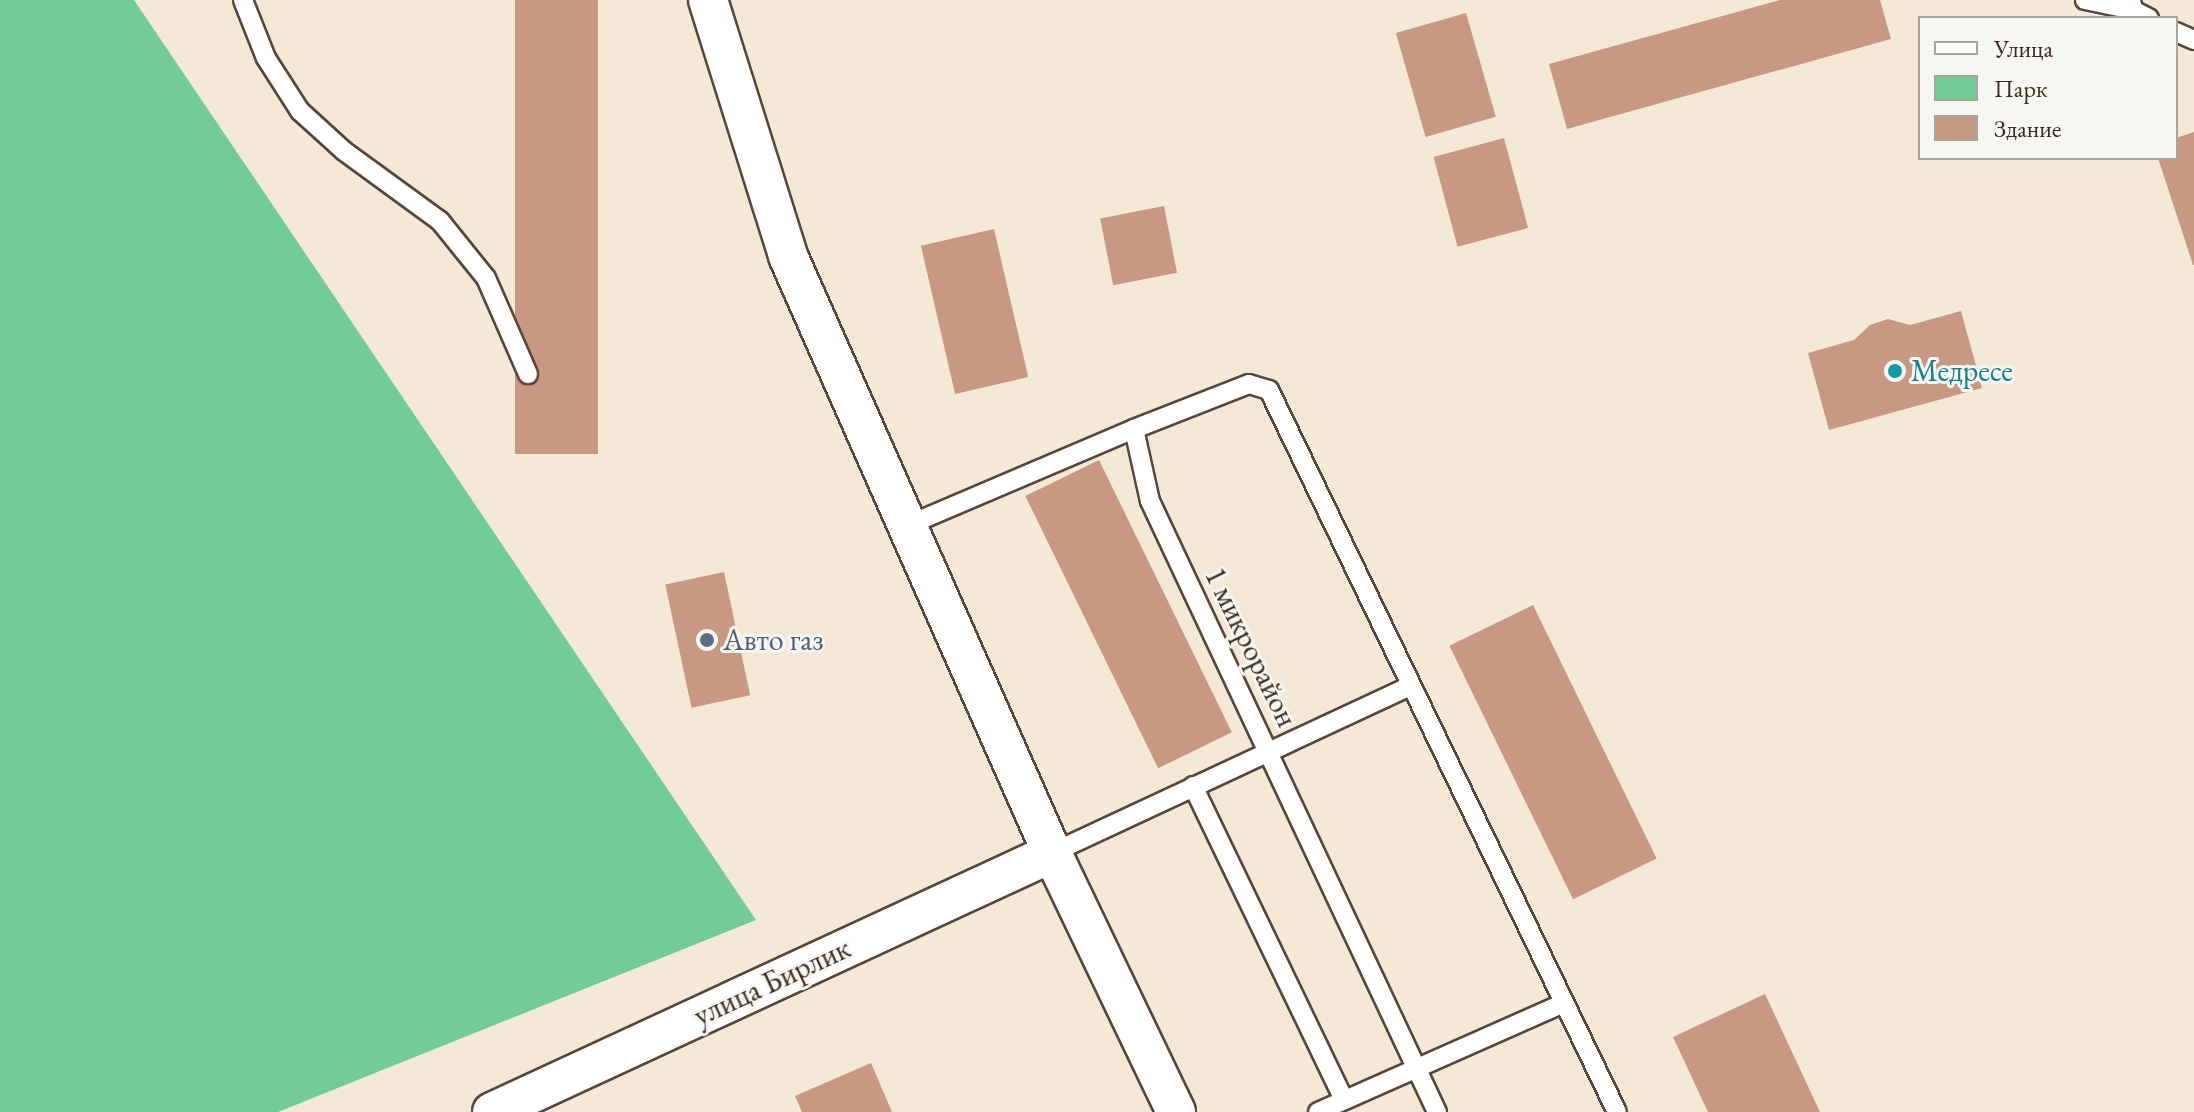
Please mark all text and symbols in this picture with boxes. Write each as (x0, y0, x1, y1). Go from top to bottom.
legend (1918, 16, 2178, 160)
text: Улица (1994, 33, 2053, 64)
text: Парк (1994, 73, 2047, 104)
text: Здание (1994, 113, 2061, 144)
place label: Медресе (1911, 353, 2013, 389)
marker: Медресе (1886, 362, 1904, 380)
street label: 1 микрорайон (1197, 561, 1305, 733)
place label: Авто газ (723, 622, 823, 658)
marker: Авто газ (698, 631, 716, 649)
street label: улица Бирлик (688, 930, 856, 1034)

